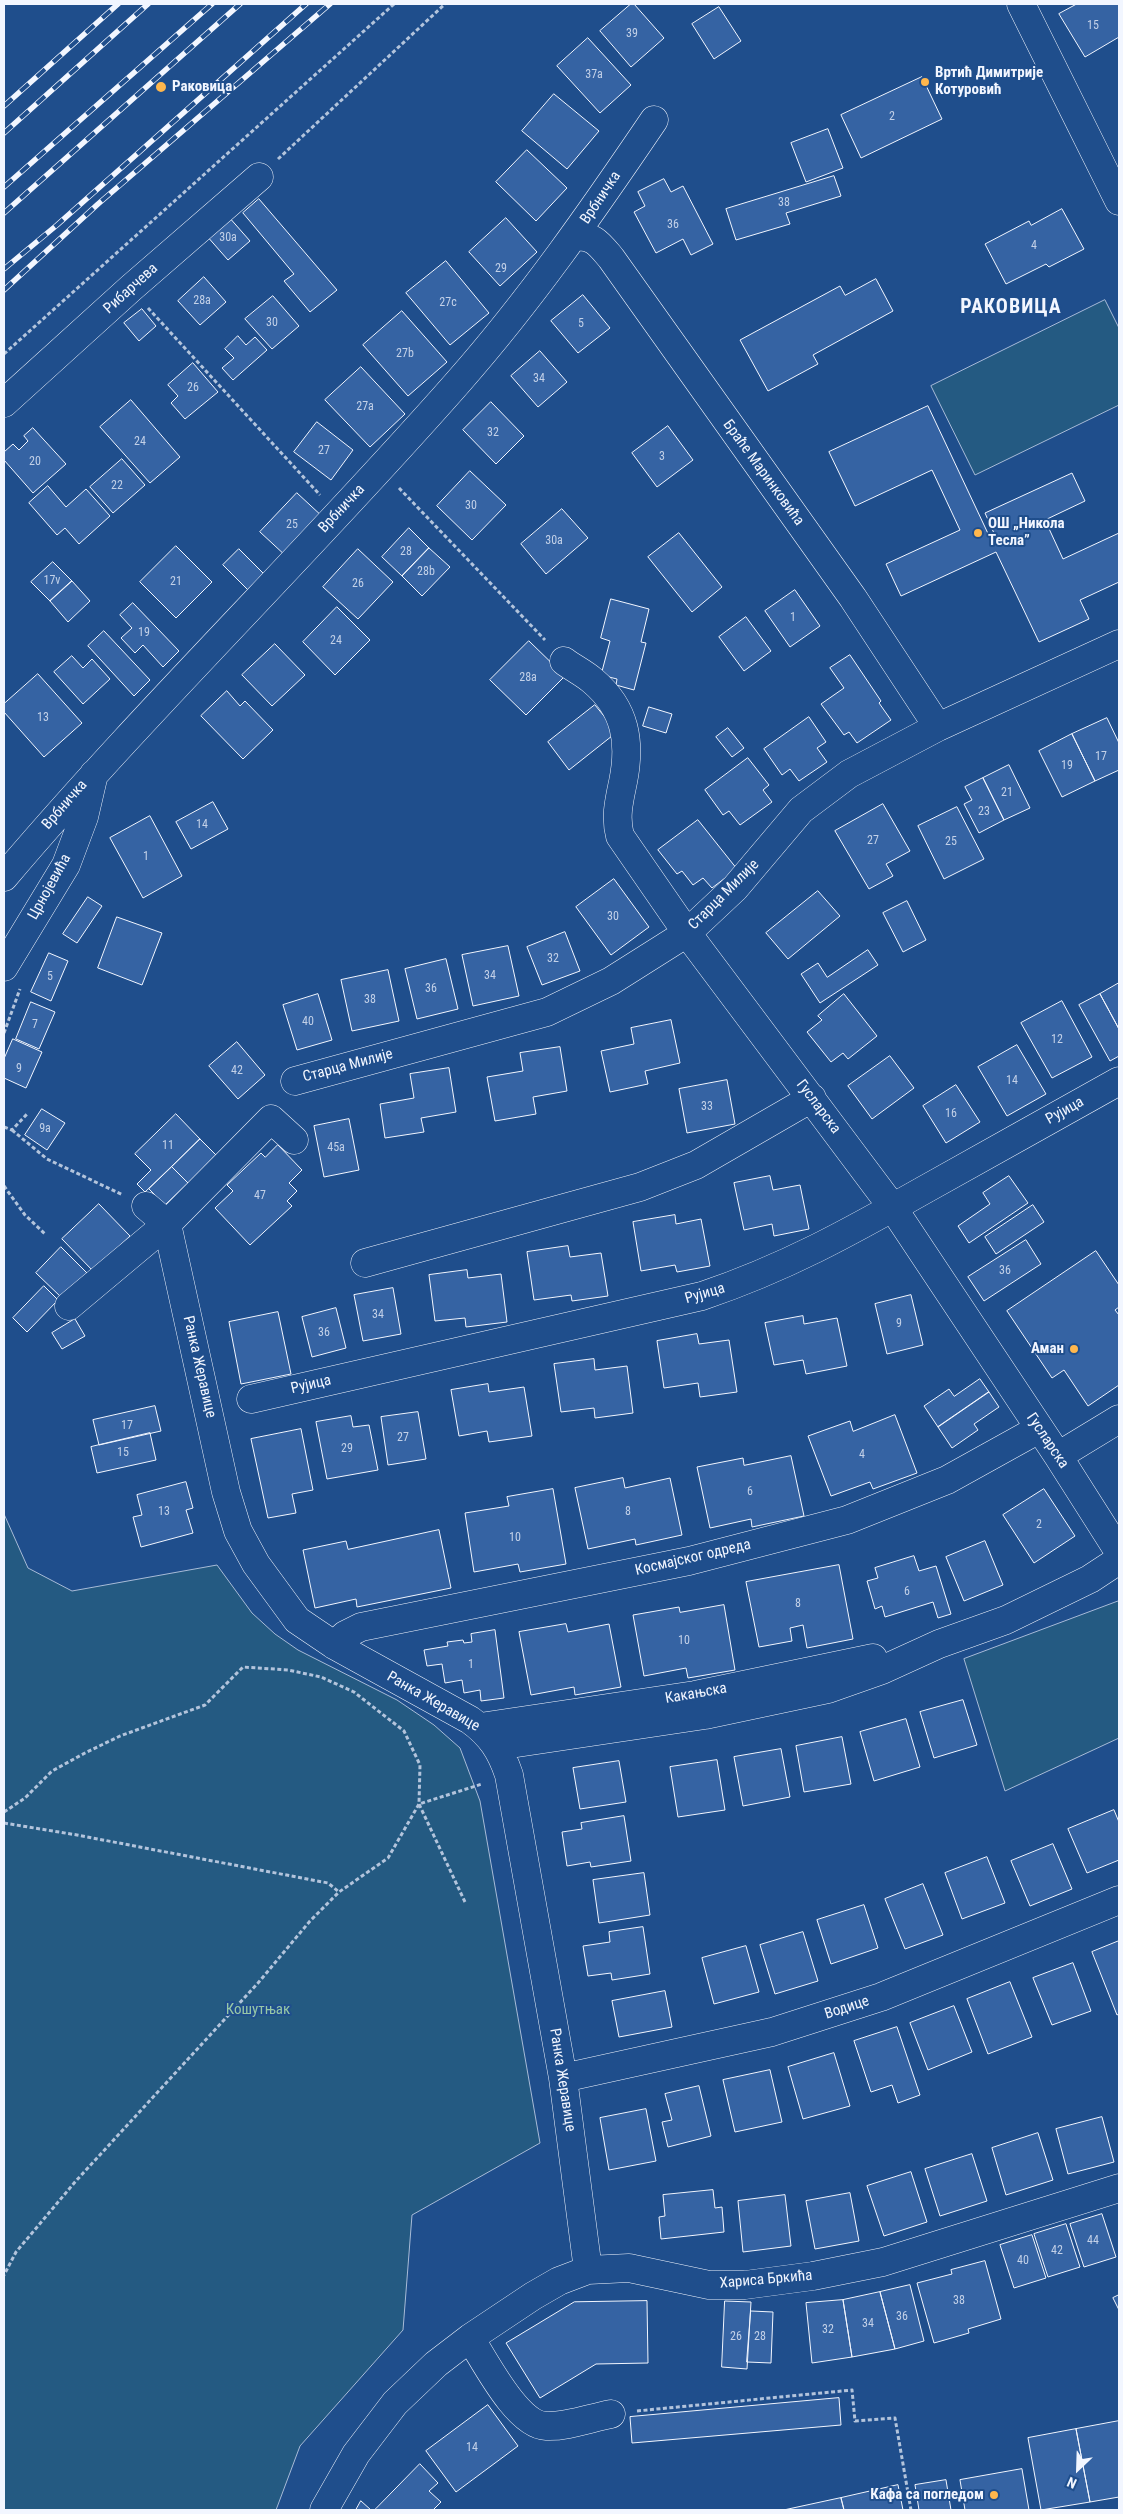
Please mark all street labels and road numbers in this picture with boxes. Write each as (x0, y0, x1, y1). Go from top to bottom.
street label: Врбничка (577, 168, 625, 228)
street label: Рибарчева (100, 260, 162, 318)
street label: Браће Маринковића (719, 417, 807, 529)
street label: Врбничка (315, 481, 369, 537)
street label: Врбничка (39, 777, 91, 833)
street label: Црнојевића (25, 851, 75, 923)
street label: Старца Милије (685, 856, 763, 934)
street label: Старца Милије (301, 1045, 395, 1087)
street label: Гусларска (792, 1076, 844, 1138)
street label: Рујица (1043, 1093, 1087, 1129)
street label: Рујица (683, 1280, 727, 1308)
street label: Ранка Жеравице (179, 1314, 219, 1420)
street label: Рујица (289, 1372, 333, 1398)
street label: Гусларска (1022, 1410, 1072, 1472)
street label: Космајског одреда (633, 1536, 753, 1580)
street label: Ранка Жеравице (383, 1668, 483, 1736)
street label: Какањска (664, 1680, 728, 1708)
street label: Водице (822, 1992, 872, 2024)
street label: Ранка Жеравице (545, 2027, 579, 2133)
street label: Хариса Бркића (719, 2267, 813, 2293)

